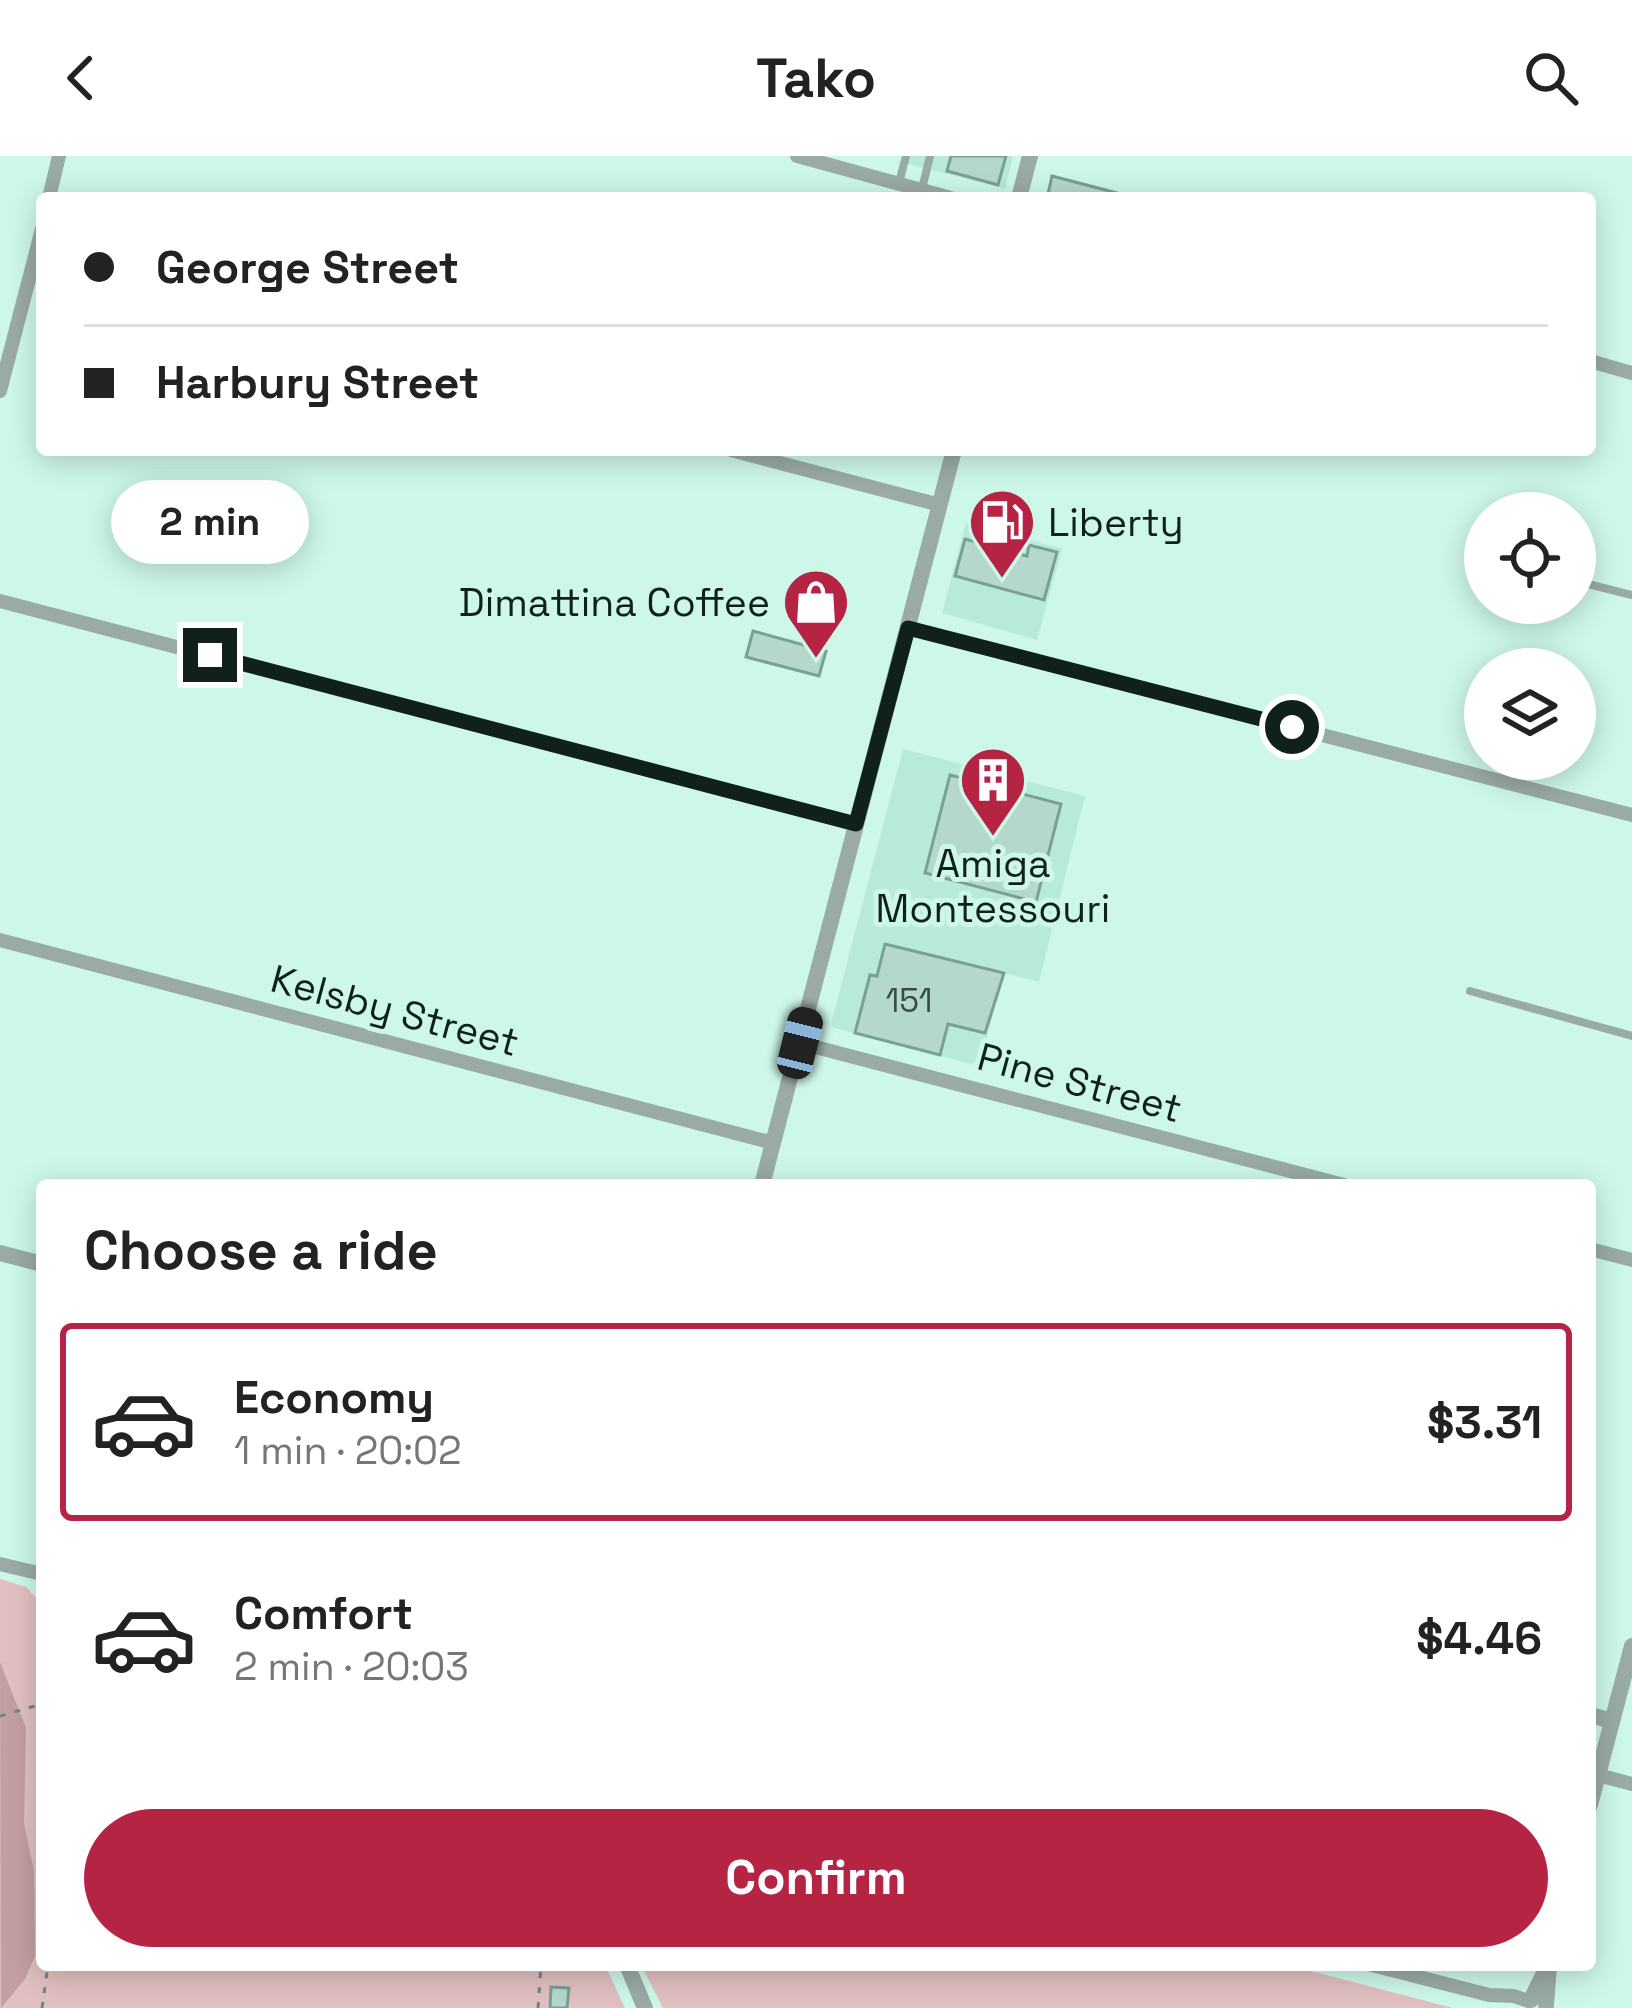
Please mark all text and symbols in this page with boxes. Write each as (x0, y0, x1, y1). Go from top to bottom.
text: Tako (756, 44, 876, 113)
icon: back (48, 45, 114, 111)
icon: search (1518, 45, 1584, 111)
text: George Street (156, 239, 459, 296)
text: Harbury Street (156, 354, 479, 411)
callout: 2 min (111, 481, 309, 565)
fuel station icon: Liberty (967, 487, 1037, 581)
map controls (1464, 492, 1596, 780)
button: locate (1464, 492, 1596, 624)
text: 2 min (160, 497, 260, 546)
place label: Liberty (1048, 498, 1184, 547)
shop icon: Dimattina Coffee (781, 567, 851, 661)
place label: Dimattina Coffee (459, 578, 770, 627)
route end (183, 628, 237, 682)
button: layers (1464, 648, 1596, 780)
route start (1265, 700, 1319, 754)
building icon: Amiga Montessouri (958, 745, 1028, 839)
place label: Amiga Montessouri (876, 839, 1110, 933)
street label: Kelsby Street (266, 954, 524, 1067)
house number: 151 (886, 980, 932, 1022)
car (774, 1004, 826, 1082)
street label: Pine Street (972, 1032, 1187, 1133)
text: Choose a ride (84, 1216, 438, 1285)
icon: car (90, 1368, 198, 1476)
text: Economy (234, 1369, 434, 1426)
text: $3.31 (1427, 1394, 1542, 1451)
text: 1 min · 20:02 (234, 1426, 462, 1475)
icon: car (90, 1584, 198, 1692)
text: Comfort (234, 1585, 413, 1642)
text: $4.46 (1416, 1610, 1542, 1667)
text: 2 min · 20:03 (234, 1642, 469, 1691)
button: Confirm (84, 1809, 1548, 1947)

